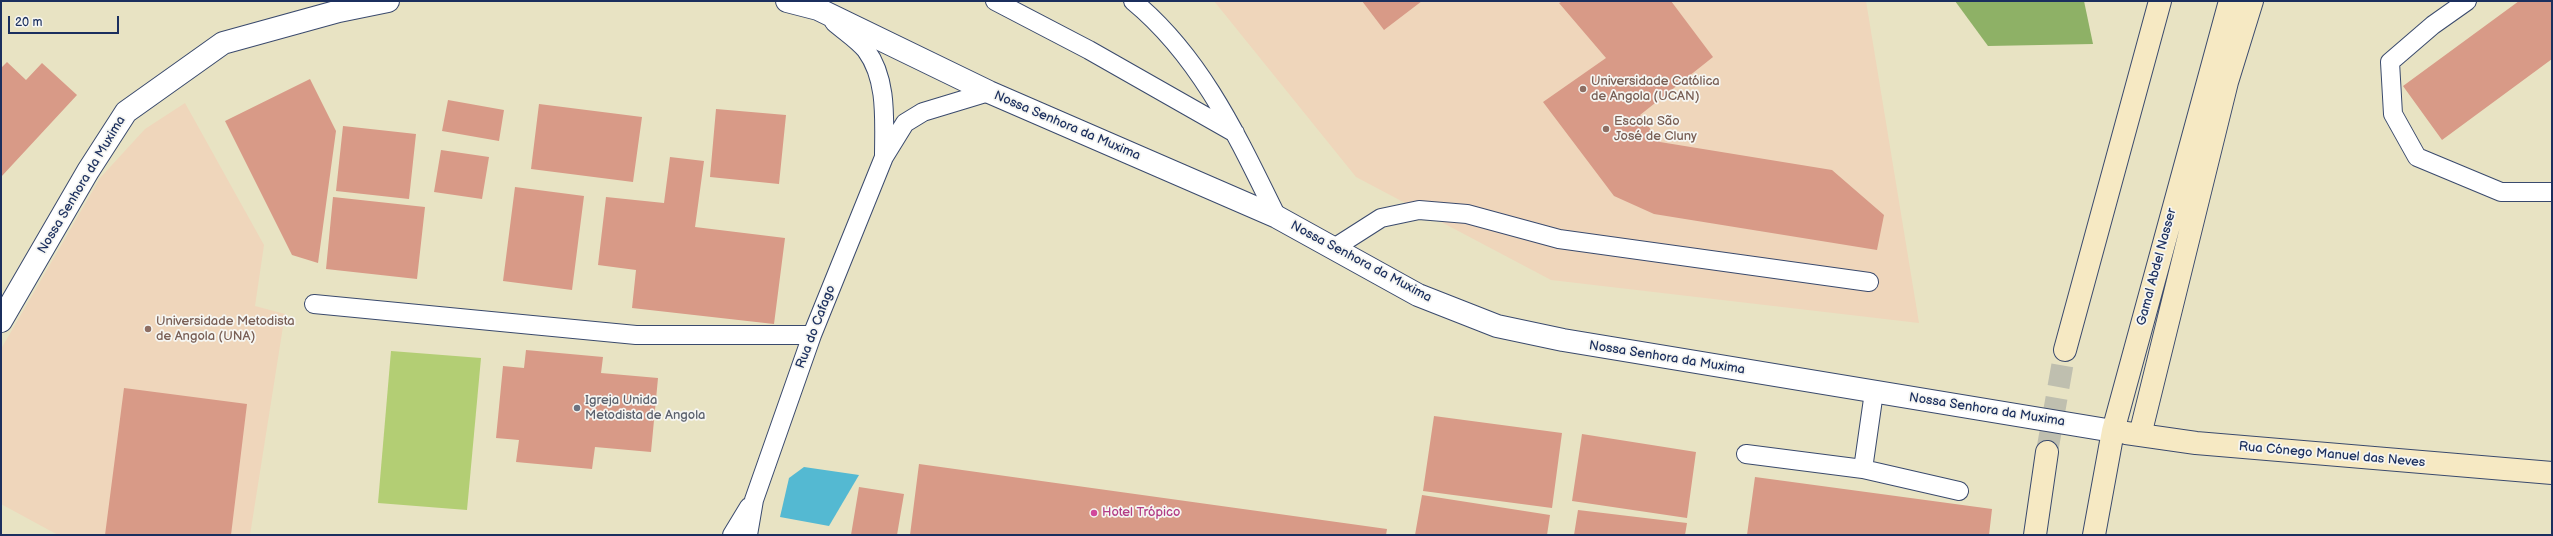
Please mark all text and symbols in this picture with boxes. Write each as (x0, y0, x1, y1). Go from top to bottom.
scale bar (10, 8, 121, 34)
text: 20 m (15, 15, 42, 30)
place label: Universidade Católica de Angola (UCAN) (1591, 74, 1720, 105)
marker: Universidade Católica de Angola (UCAN) (1578, 84, 1588, 94)
street label: Nossa Senhora da Muxima (991, 88, 1143, 164)
street label: Nossa Senhora da Muxima (35, 113, 129, 257)
place label: Escola São José de Cluny (1614, 114, 1697, 145)
marker: Escola São José de Cluny (1601, 124, 1611, 134)
street label: Gamal Abdel Nasser (2134, 207, 2180, 327)
street label: Nossa Senhora da Muxima (1288, 218, 1434, 306)
street label: Rua do Cafago (793, 283, 839, 371)
place label: Universidade Metodista de Angola (UNA) (156, 314, 295, 345)
marker: Universidade Metodista de Angola (UNA) (143, 324, 153, 334)
street label: Nossa Senhora da Muxima (1588, 338, 1746, 378)
street label: Nossa Senhora da Muxima (1908, 390, 2066, 430)
place label: Igreja Unida Metodista de Angola (585, 393, 705, 424)
marker: Igreja Unida Metodista de Angola (572, 403, 582, 413)
street label: Rua Cónego Manuel das Neves (2238, 439, 2426, 471)
place label: Hotel Trópico (1102, 505, 1180, 521)
marker: Hotel Trópico (1089, 508, 1099, 518)

